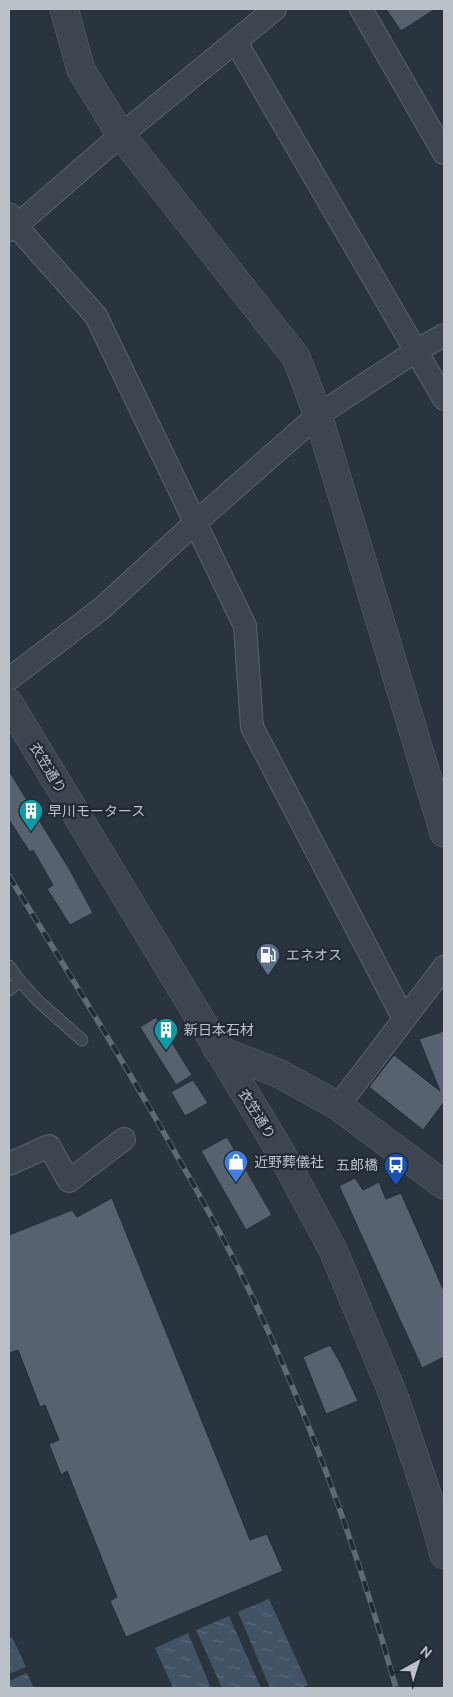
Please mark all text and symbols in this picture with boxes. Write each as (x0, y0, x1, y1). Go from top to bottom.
street label: 衣笠通り (27, 740, 69, 796)
building icon: 早川モータース (18, 798, 44, 832)
place label: 早川モータース (48, 803, 145, 819)
fuel station icon: エネオス (255, 942, 281, 976)
place label: エネオス (286, 947, 342, 963)
building icon: 新日本石材 (153, 1017, 179, 1051)
place label: 新日本石材 (184, 1022, 254, 1038)
street label: 衣笠通り (235, 1086, 279, 1142)
shop icon: 近野葬儀社 (223, 1149, 249, 1183)
bus stop icon: 五郎橋 (383, 1152, 409, 1186)
place label: 近野葬儀社 (254, 1154, 324, 1170)
place label: 五郎橋 (336, 1157, 378, 1173)
north arrow (393, 1637, 443, 1687)
text: N (417, 1642, 435, 1661)

